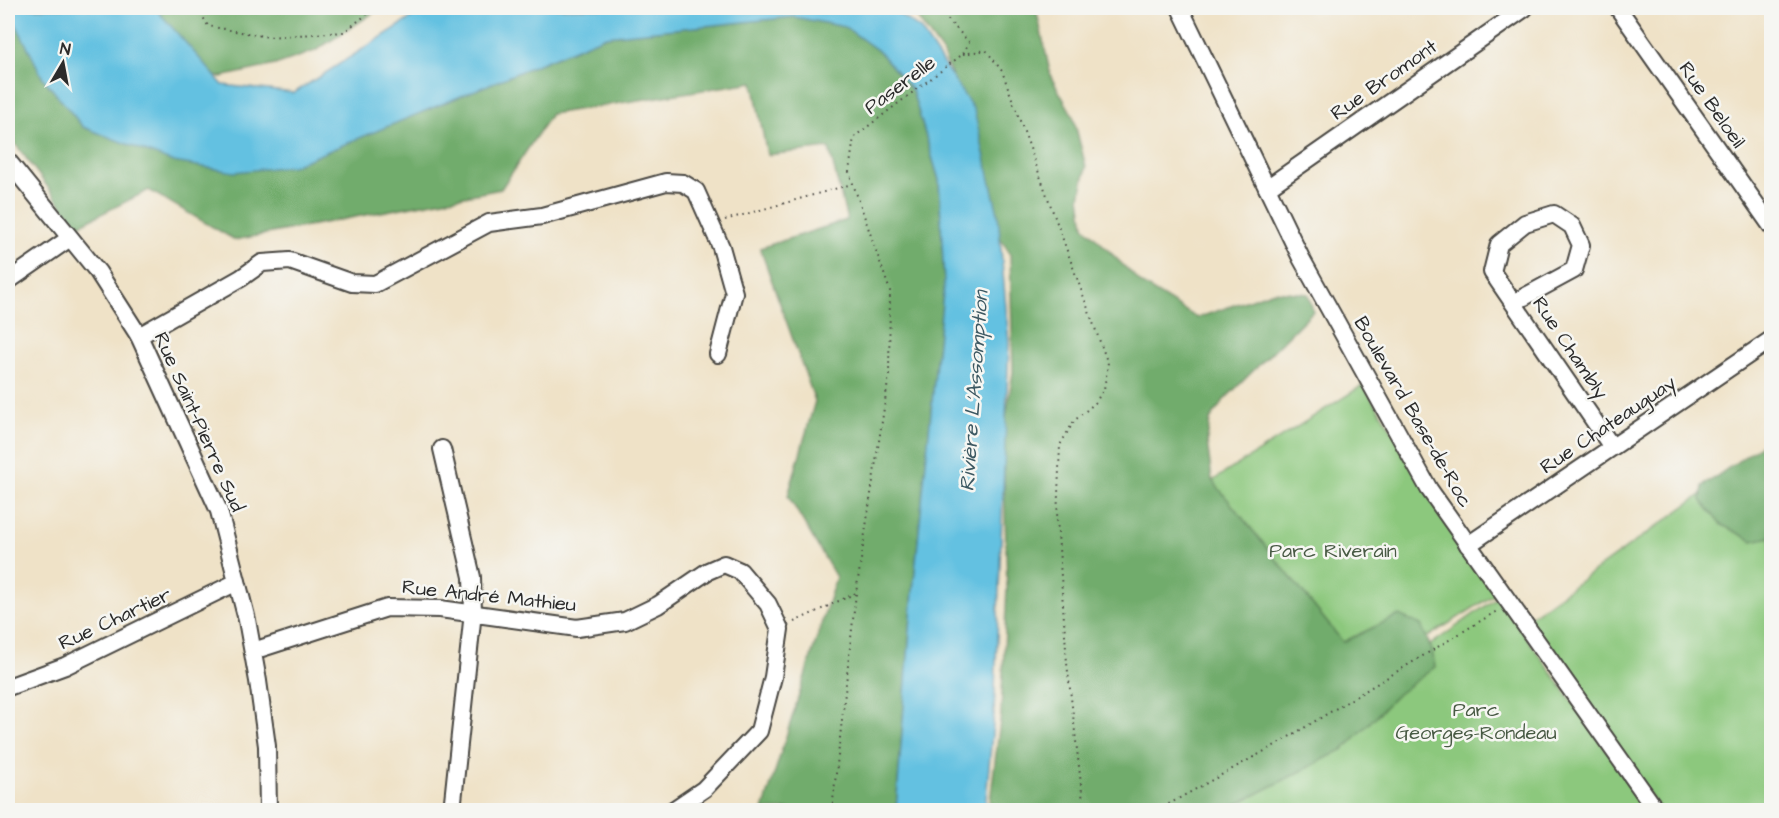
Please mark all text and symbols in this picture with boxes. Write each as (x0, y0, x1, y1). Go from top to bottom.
north arrow (33, 33, 93, 93)
street label: Rue Bromont (1325, 33, 1443, 127)
text: N (59, 38, 72, 61)
street label: Paserelle (859, 49, 942, 121)
street label: Rue Beloeil (1672, 56, 1752, 154)
water label: Rivière L'Assomption (953, 288, 996, 492)
street label: Rue Chambly (1524, 291, 1615, 405)
street label: Boulevard Base-de-Roc (1347, 311, 1479, 513)
street label: Rue Saint-Pierre Sud (147, 328, 251, 516)
street label: Rue Chateauguay (1535, 369, 1682, 482)
park label: Parc Riverain (1269, 537, 1397, 565)
street label: Rue André Mathieu (401, 573, 577, 619)
street label: Rue Chartier (54, 581, 176, 657)
park label: Parc Georges-Rondeau (1395, 696, 1557, 748)

